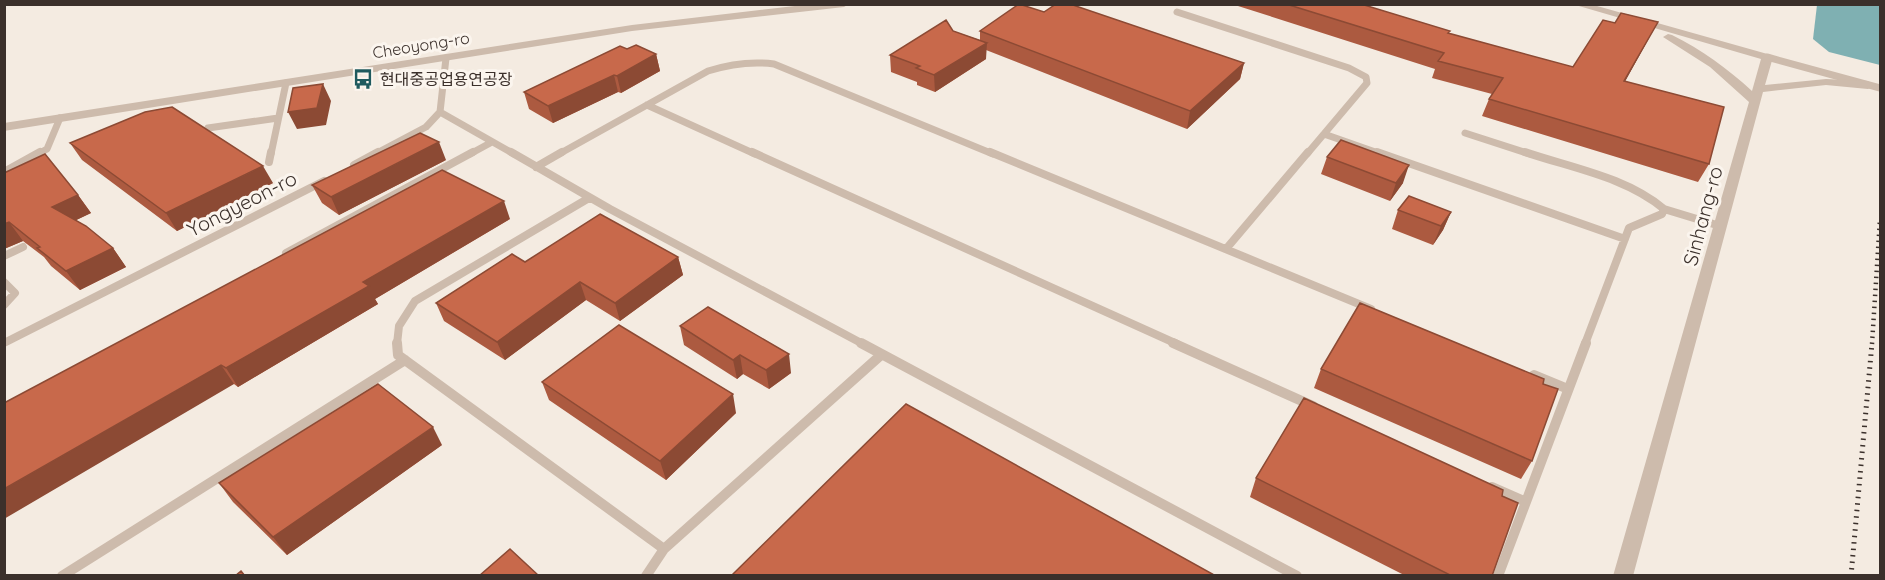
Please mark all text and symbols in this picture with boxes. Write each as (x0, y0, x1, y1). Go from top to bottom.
street label: Cheoyong-ro (371, 27, 471, 63)
bus stop icon: 현대중공업용연공장 (351, 67, 375, 91)
place label: 현대중공업용연공장 (380, 69, 513, 89)
street label: Sinhang-ro (1677, 163, 1728, 268)
street label: Yongyeon-ro (183, 165, 301, 242)

